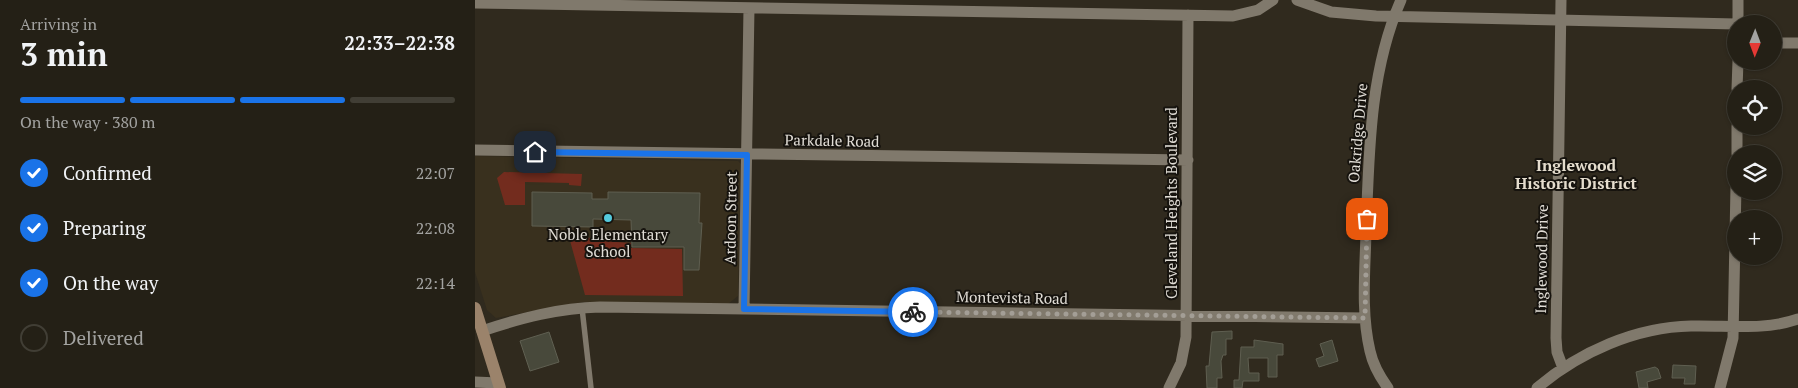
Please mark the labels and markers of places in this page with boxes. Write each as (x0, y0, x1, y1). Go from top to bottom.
pin (514, 131, 556, 173)
pin (1346, 198, 1388, 240)
marker: Noble Elementary School (602, 212, 614, 224)
place label: Noble Elementary School (548, 224, 668, 261)

